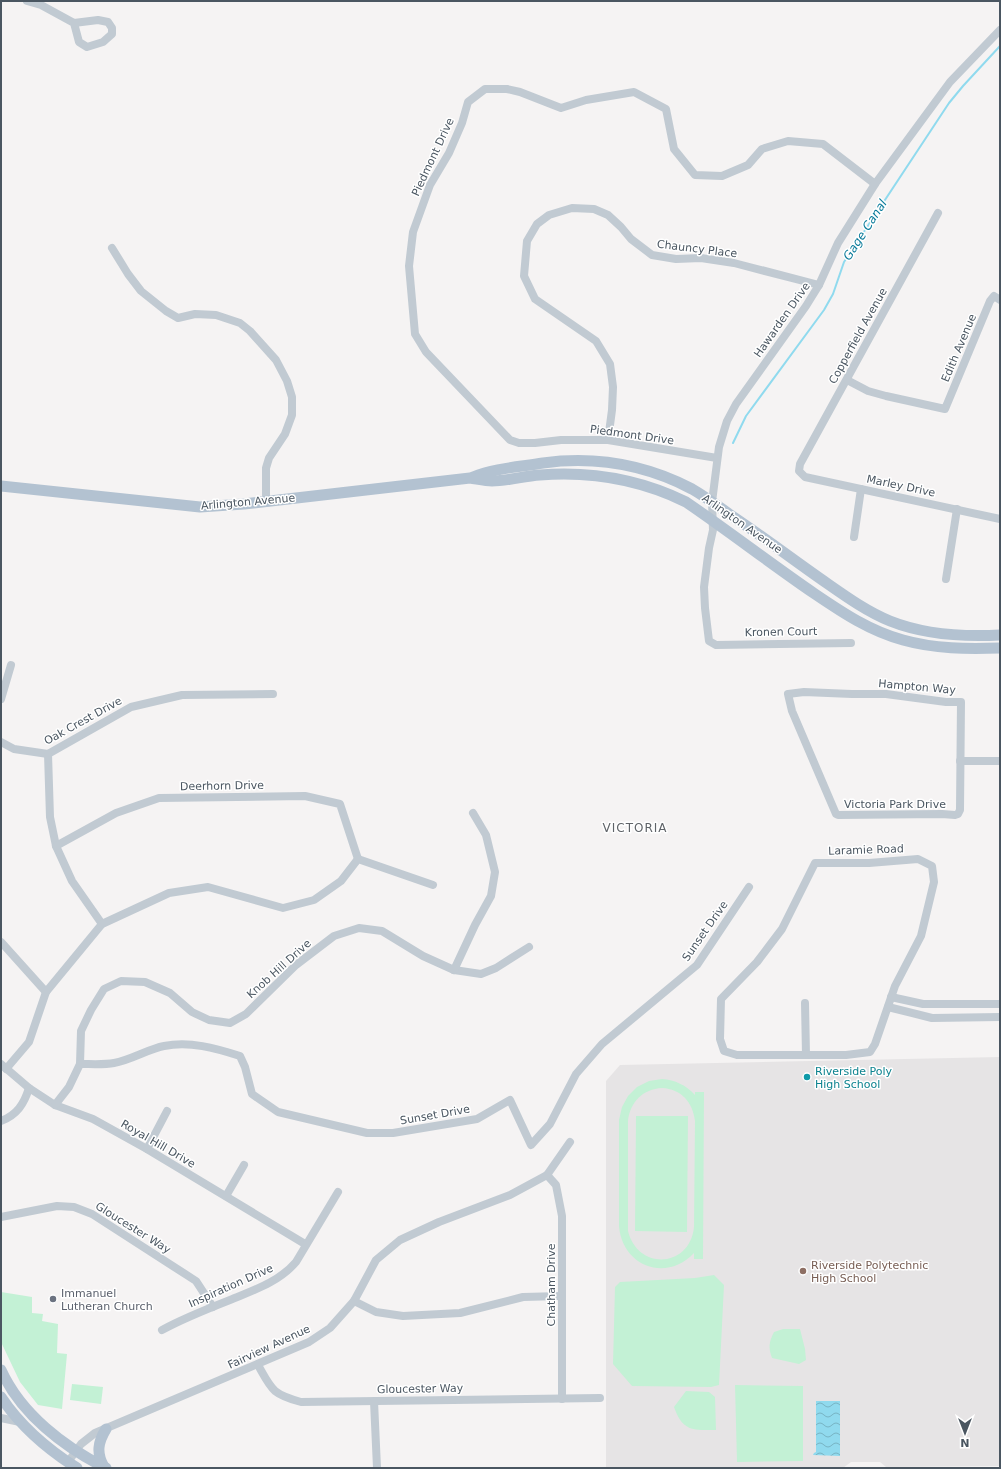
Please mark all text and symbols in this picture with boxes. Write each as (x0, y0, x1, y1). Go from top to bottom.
street label: Piedmont Drive (409, 116, 457, 198)
water label: Gage Canal (840, 196, 890, 263)
street label: Chauncy Place (656, 238, 738, 260)
street label: Hawarden Drive (751, 280, 813, 360)
street label: Copperfield Avenue (826, 286, 890, 386)
street label: Edith Avenue (939, 312, 979, 384)
street label: Piedmont Drive (589, 423, 675, 447)
street label: Marley Drive (865, 472, 937, 500)
street label: Arlington Avenue (200, 491, 296, 513)
street label: Arlington Avenue (700, 492, 785, 557)
street label: Kronen Court (745, 625, 818, 639)
street label: Hampton Way (878, 677, 957, 697)
street label: Oak Crest Drive (42, 694, 124, 748)
street label: Deerhorn Drive (180, 779, 264, 793)
street label: Victoria Park Drive (844, 798, 946, 811)
district label: VICTORIA (603, 821, 668, 835)
street label: Laramie Road (828, 842, 904, 858)
street label: Sunset Drive (679, 898, 731, 964)
street label: Knob Hill Drive (244, 937, 314, 1001)
place label: Riverside Poly High School (815, 1065, 893, 1091)
marker: Riverside Poly High School (802, 1072, 812, 1082)
street label: Sunset Drive (399, 1102, 471, 1128)
street label: Royal Hill Drive (118, 1117, 198, 1171)
street label: Gloucester Way (93, 1200, 173, 1257)
street label: Chatham Drive (545, 1243, 558, 1326)
place label: Riverside Polytechnic High School (811, 1259, 928, 1285)
street label: Inspiration Drive (187, 1261, 275, 1310)
marker: Riverside Polytechnic High School (798, 1266, 808, 1276)
place label: Immanuel Lutheran Church (61, 1287, 153, 1313)
marker: Immanuel Lutheran Church (48, 1294, 58, 1304)
street label: Fairview Avenue (226, 1322, 312, 1372)
street label: Gloucester Way (377, 1382, 464, 1396)
north arrow (945, 1413, 985, 1453)
text: N (960, 1436, 970, 1449)

